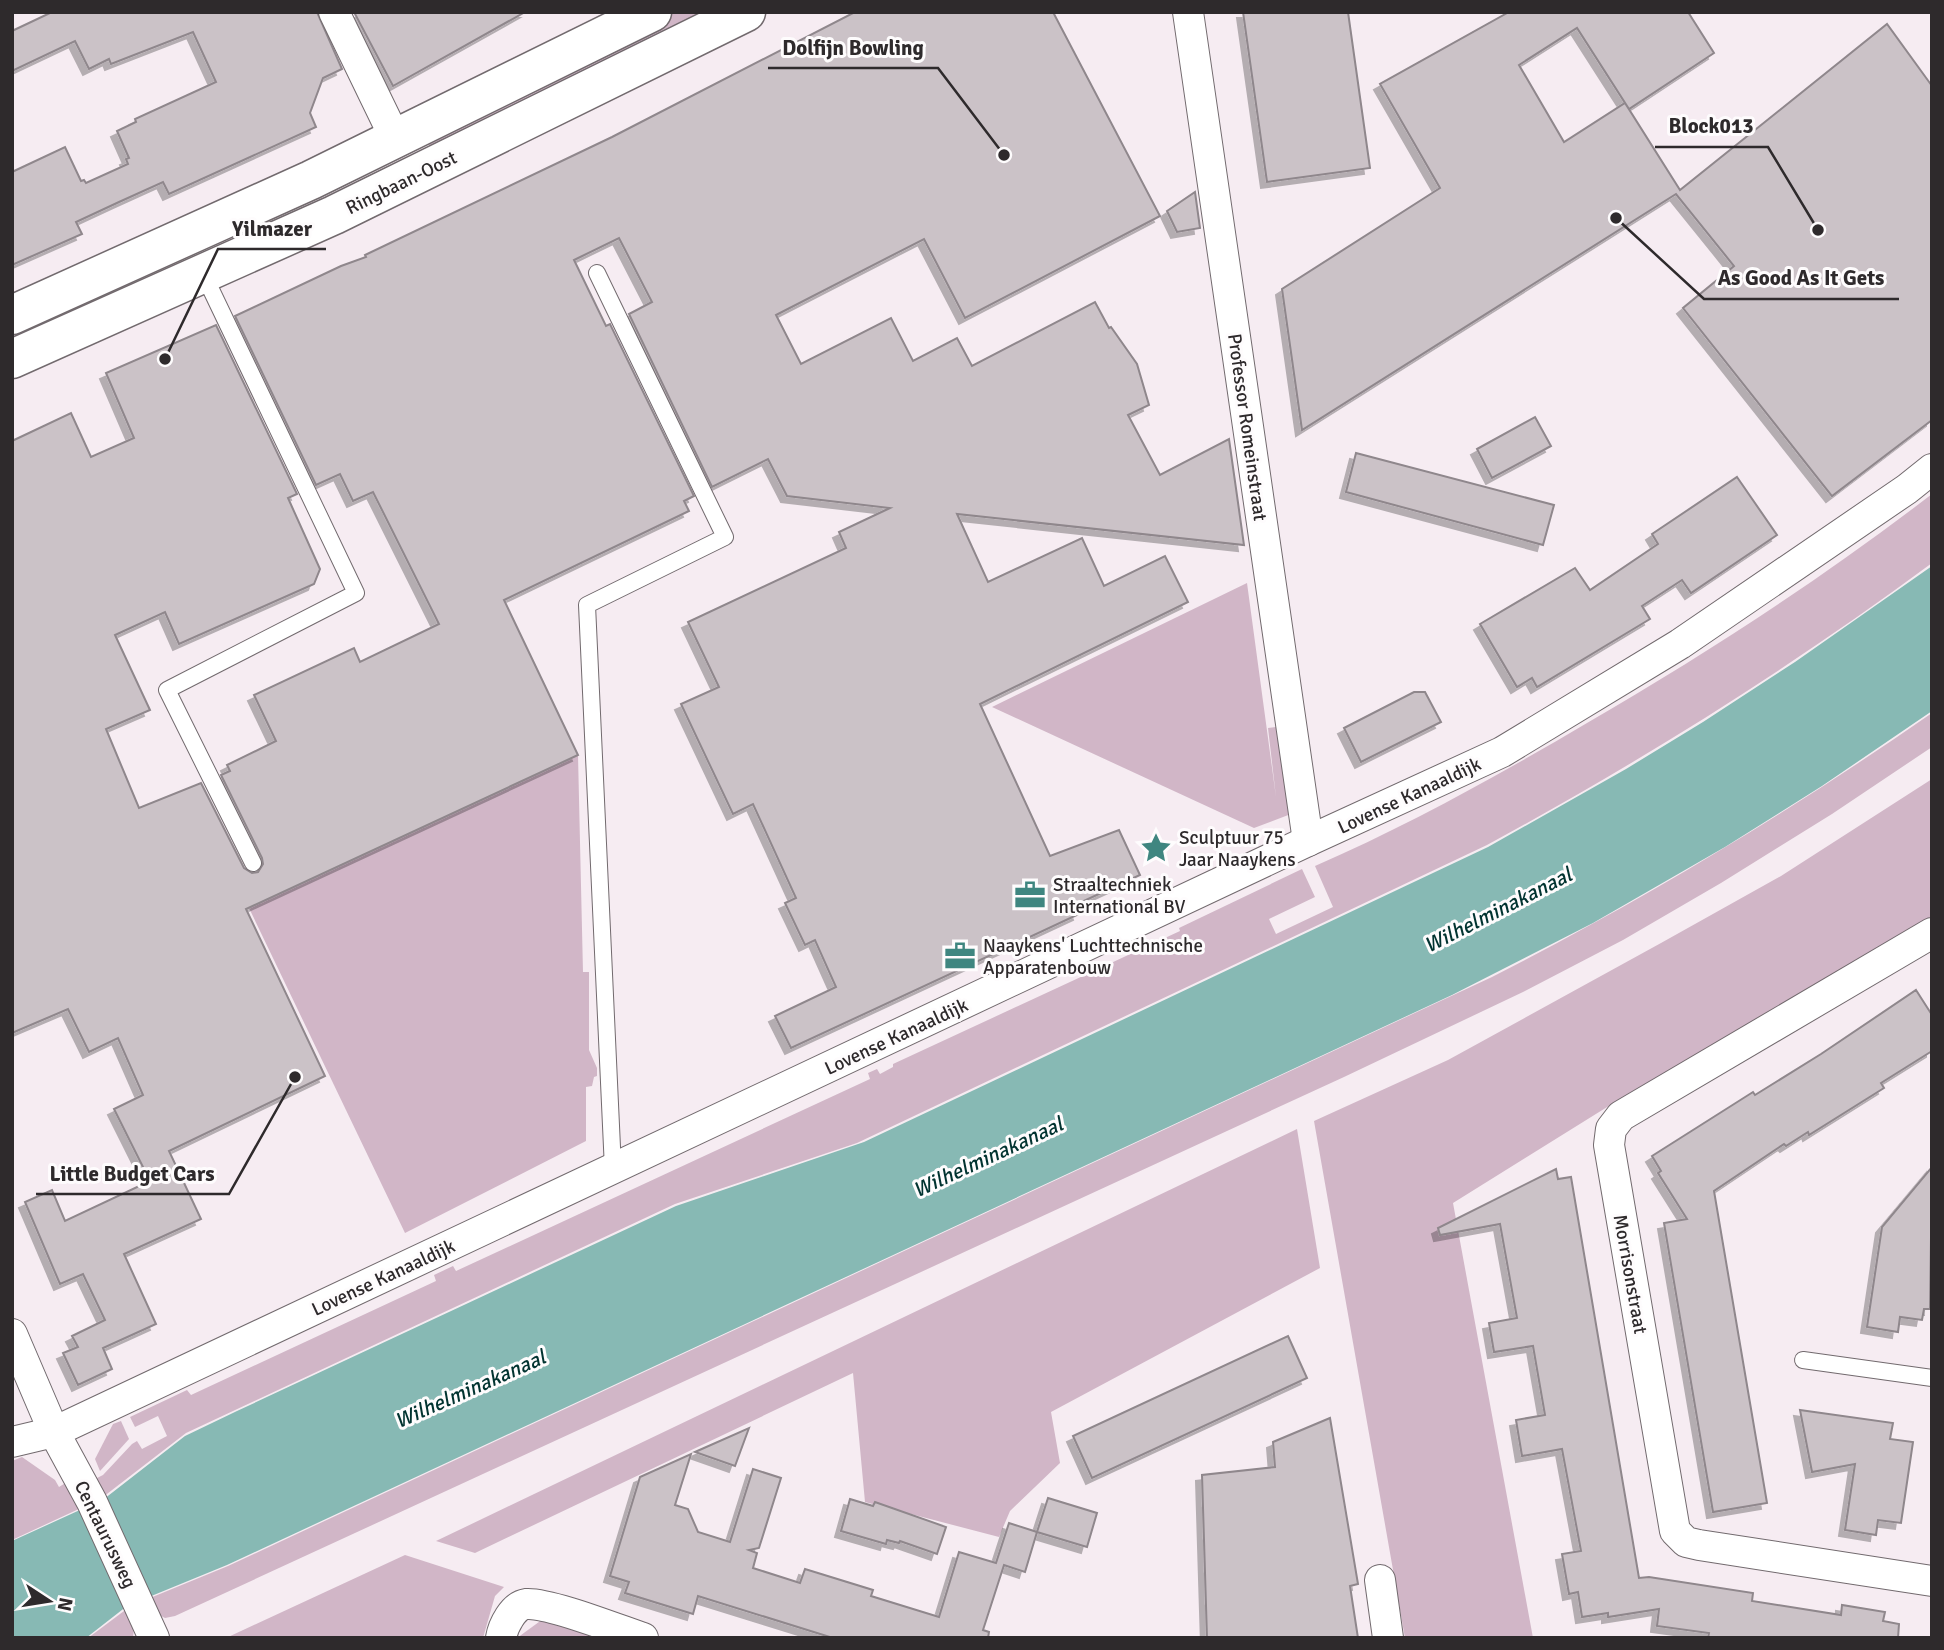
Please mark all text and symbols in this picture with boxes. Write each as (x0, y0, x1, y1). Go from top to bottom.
callout: Dolfijn Bowling (768, 26, 938, 68)
text: Dolfijn Bowling (782, 35, 924, 61)
callout: Block013 (1655, 105, 1768, 147)
text: Block013 (1668, 113, 1754, 139)
street label: Ringbaan-Oost (342, 146, 461, 220)
callout: Yilmazer (218, 207, 326, 249)
text: Yilmazer (231, 216, 313, 242)
callout: As Good As It Gets (1704, 257, 1899, 299)
text: As Good As It Gets (1718, 265, 1884, 291)
street label: Professor Romeinstraat (1222, 332, 1272, 523)
street label: Lovense Kanaaldijk (1334, 752, 1485, 840)
place label: Sculptuur 75 Jaar Naaykens (1179, 826, 1296, 872)
place icon: Sculptuur 75 Jaar Naaykens (1139, 831, 1173, 865)
water label: Wilhelminakanaal (1420, 861, 1578, 958)
place label: Straaltechniek International BV (1053, 873, 1186, 919)
office icon: Straaltechniek International BV (1013, 878, 1047, 912)
place label: Naaykens' Luchttechnische Apparatenbouw (983, 934, 1203, 980)
office icon: Naaykens' Luchttechnische Apparatenbouw (943, 939, 977, 973)
street label: Lovense Kanaaldijk (821, 993, 972, 1081)
water label: Wilhelminakanaal (909, 1110, 1069, 1203)
callout: Little Budget Cars (36, 1152, 229, 1194)
text: Little Budget Cars (49, 1161, 215, 1187)
street label: Morrisonstraat (1608, 1213, 1652, 1336)
street label: Lovense Kanaaldijk (308, 1234, 459, 1322)
water label: Wilhelminakanaal (391, 1343, 551, 1434)
street label: Centaurusweg (69, 1477, 141, 1592)
north arrow (14, 1566, 84, 1636)
text: N (52, 1595, 78, 1613)

